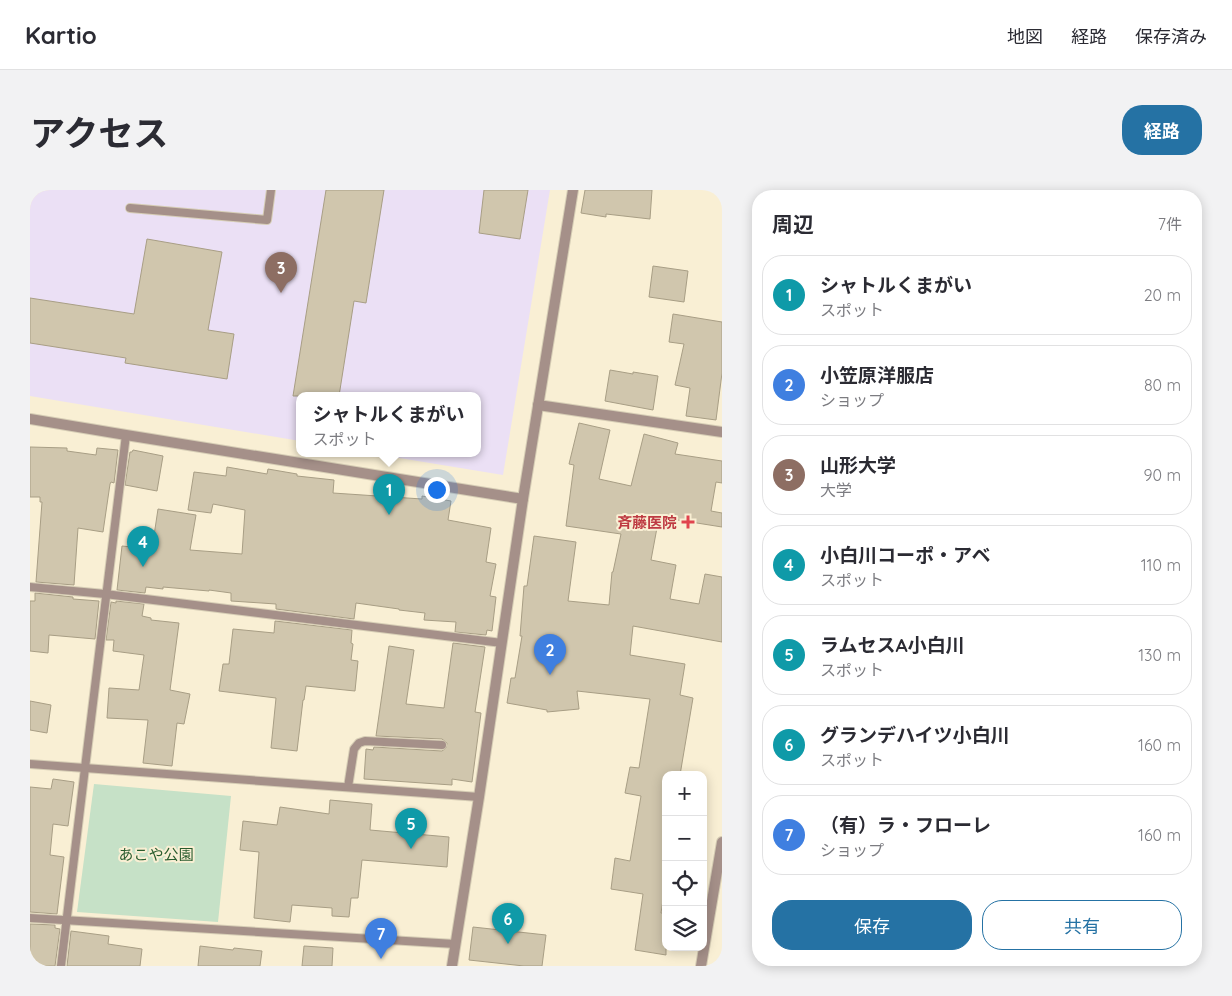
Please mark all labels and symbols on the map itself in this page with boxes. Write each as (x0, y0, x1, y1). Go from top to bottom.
pin: 3 (265, 252, 297, 293)
pin: 1 (373, 474, 405, 515)
your location (424, 477, 450, 503)
place label: 斉藤医院 (617, 513, 677, 532)
marker: 斉藤医院 (681, 515, 695, 529)
pin: 4 (127, 526, 159, 567)
pin: 2 (534, 634, 566, 675)
pin: 5 (395, 808, 427, 849)
park label: あこや公園 (118, 845, 194, 864)
pin: 6 (492, 903, 524, 944)
pin: 7 (365, 918, 397, 959)

